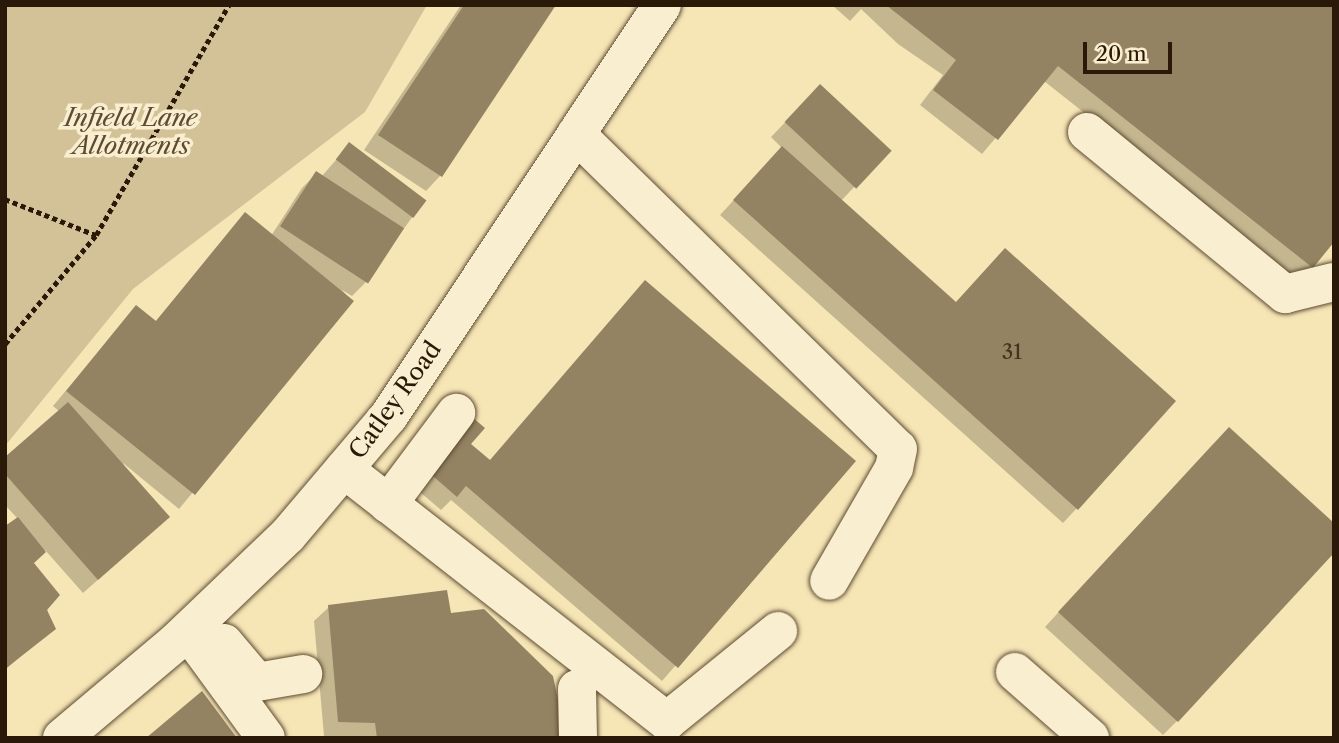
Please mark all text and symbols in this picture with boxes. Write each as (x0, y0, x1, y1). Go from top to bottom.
scale bar (1087, 28, 1176, 72)
text: 20 m (1096, 41, 1147, 66)
park label: Infield Lane Allotments (65, 104, 197, 160)
street label: Catley Road (343, 335, 447, 465)
house number: 31 (1002, 339, 1022, 365)

